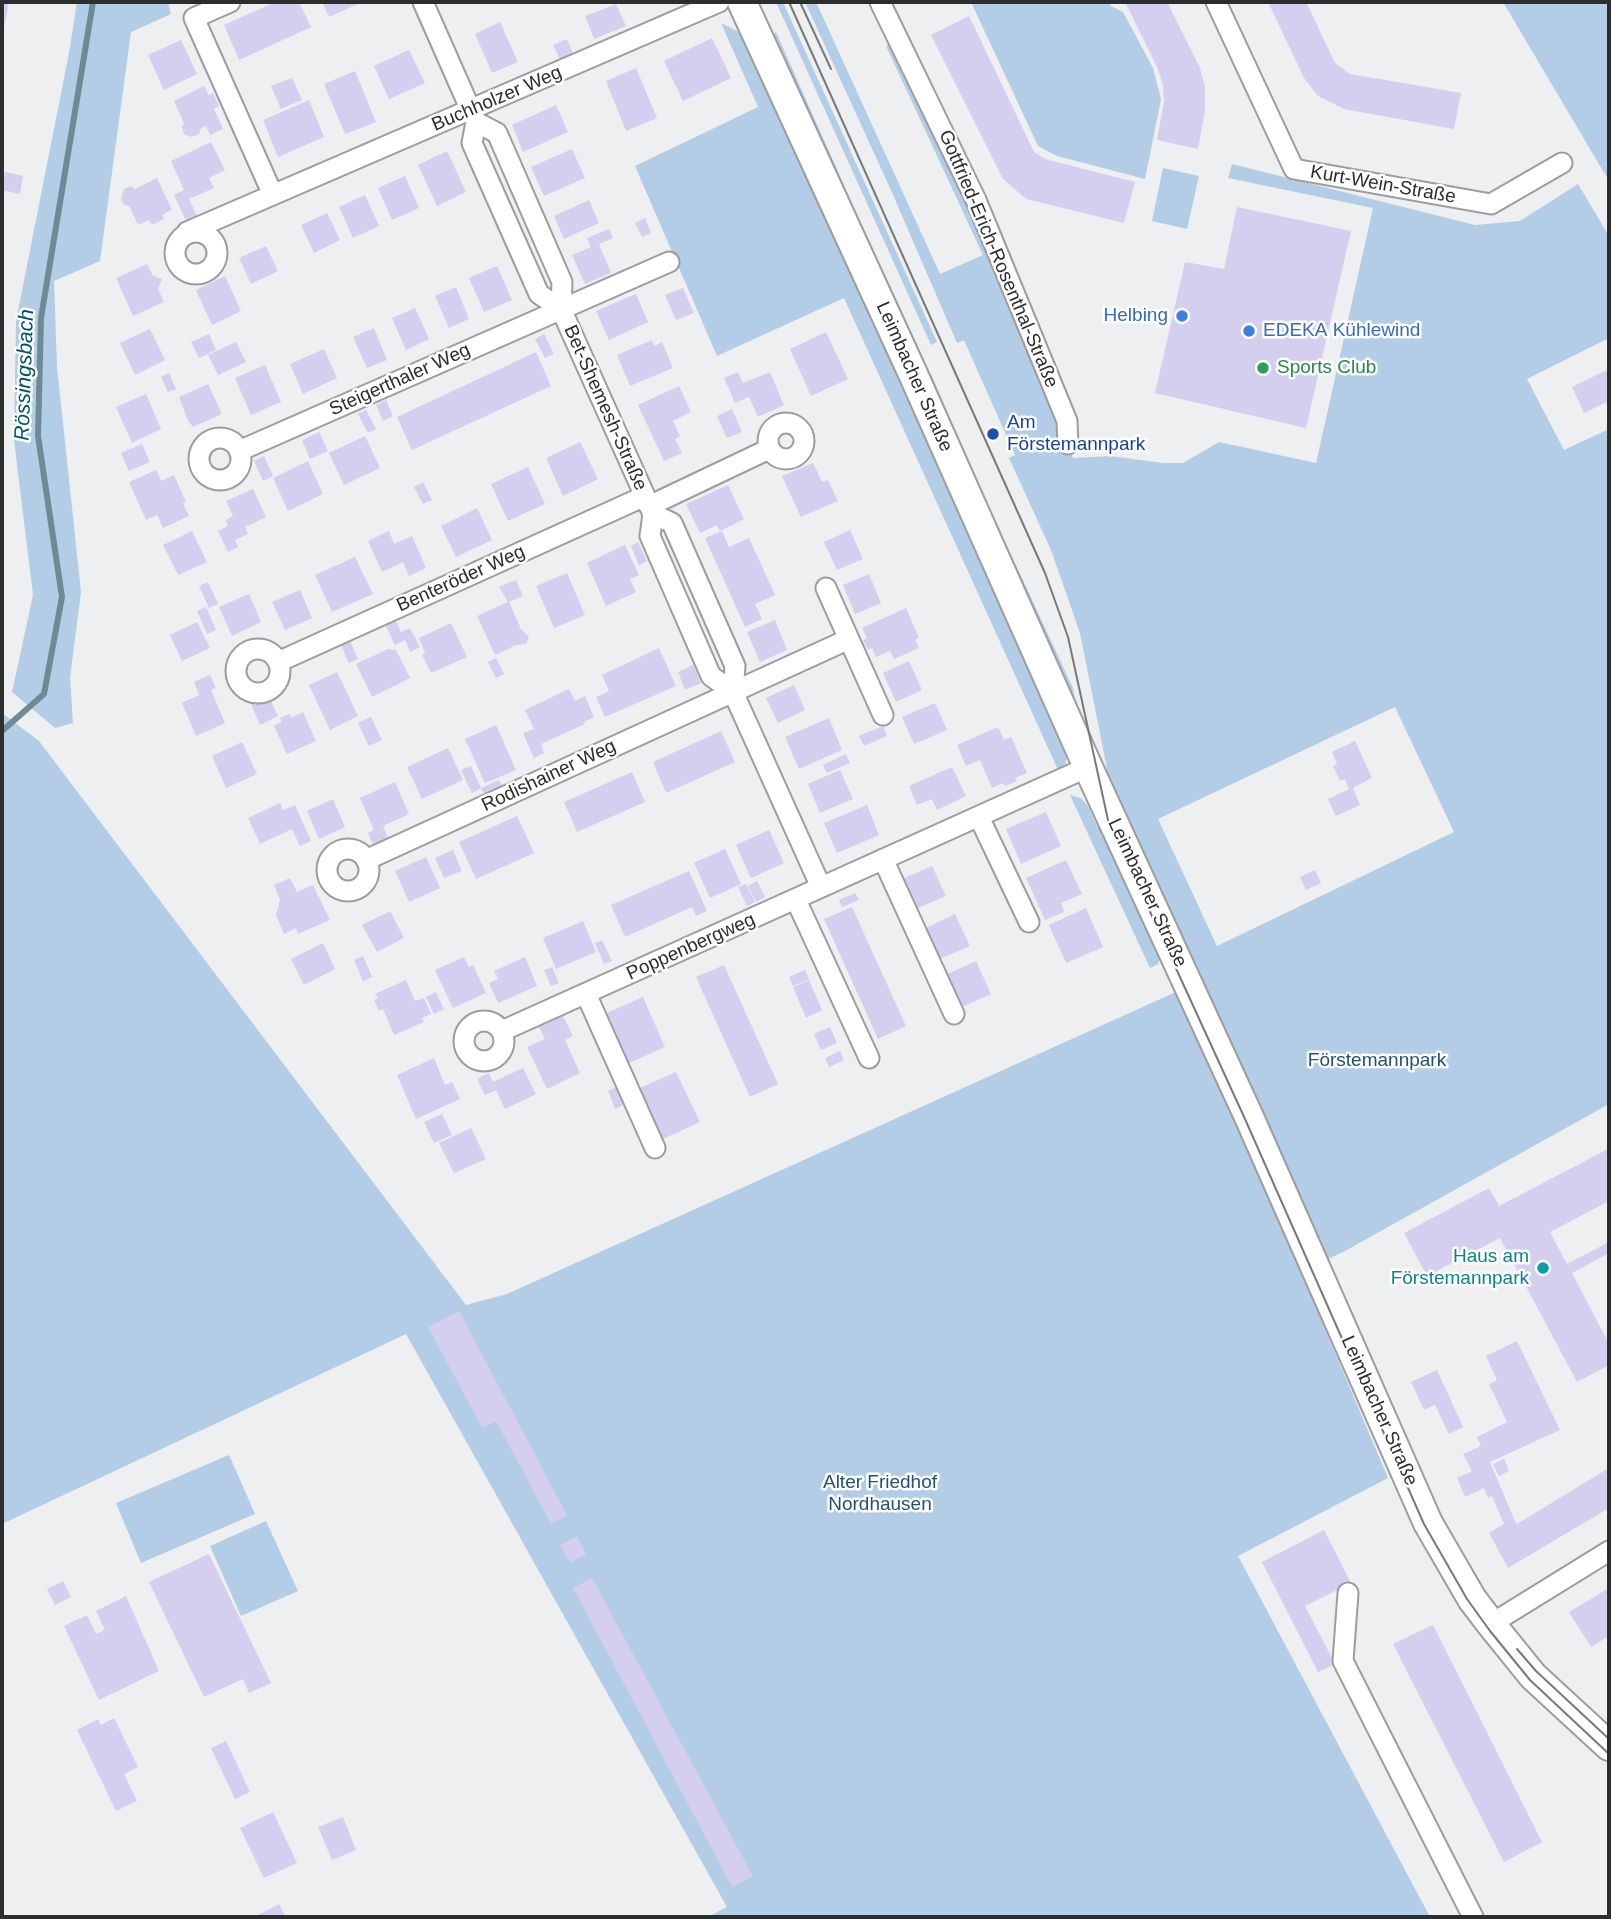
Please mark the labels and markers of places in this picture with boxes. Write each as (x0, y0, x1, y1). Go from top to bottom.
place label: Helbing (1104, 305, 1168, 327)
marker: Helbing (1174, 308, 1190, 324)
place label: EDEKA Kühlewind (1263, 320, 1420, 342)
marker: EDEKA Kühlewind (1241, 323, 1257, 339)
place label: Sports Club (1277, 357, 1376, 379)
marker: Sports Club (1255, 360, 1271, 376)
place label: Am Förstemannpark (1007, 412, 1145, 456)
marker: Am Förstemannpark (985, 426, 1001, 442)
place label: Haus am Förstemannpark (1391, 1246, 1529, 1290)
marker: Haus am Förstemannpark (1535, 1260, 1551, 1276)

